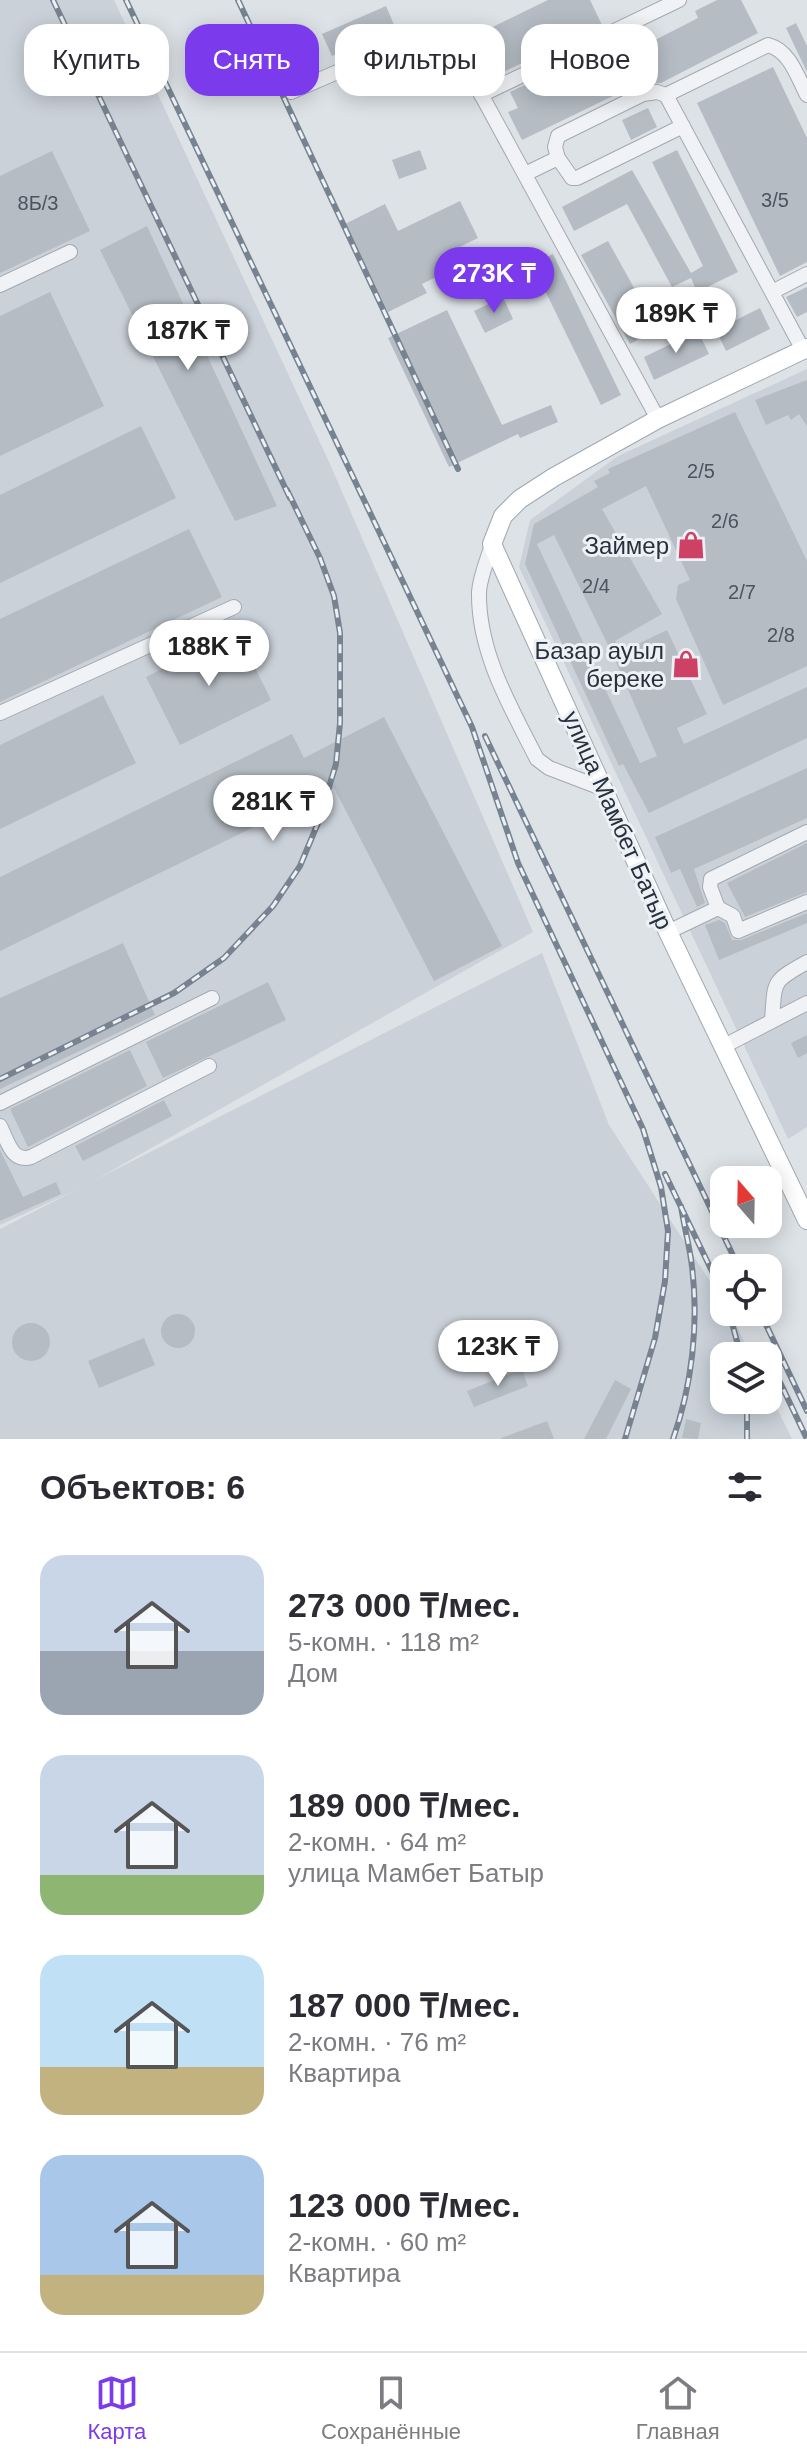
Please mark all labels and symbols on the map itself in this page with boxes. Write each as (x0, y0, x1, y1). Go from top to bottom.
house number: 3/5 (761, 189, 789, 211)
house number: 8Б/3 (18, 192, 58, 214)
pin: 273K ₸ (429, 247, 559, 315)
pin: 189K ₸ (611, 287, 741, 355)
pin: 187K ₸ (123, 304, 253, 372)
house number: 2/5 (687, 460, 715, 482)
house number: 2/6 (711, 510, 739, 532)
shop icon: Займер (676, 530, 706, 560)
place label: Займер (585, 532, 669, 559)
house number: 2/4 (582, 575, 610, 597)
house number: 2/7 (728, 581, 756, 603)
pin: 188K ₸ (144, 620, 274, 688)
house number: 2/8 (767, 624, 795, 646)
place label: Базар ауыл береке (534, 637, 664, 692)
shop icon: Базар ауыл береке (671, 649, 701, 679)
street label: улица Мамбет Батыр (558, 707, 678, 933)
pin: 281K ₸ (208, 775, 338, 843)
north arrow (710, 1166, 782, 1238)
pin: 123K ₸ (433, 1320, 563, 1388)

